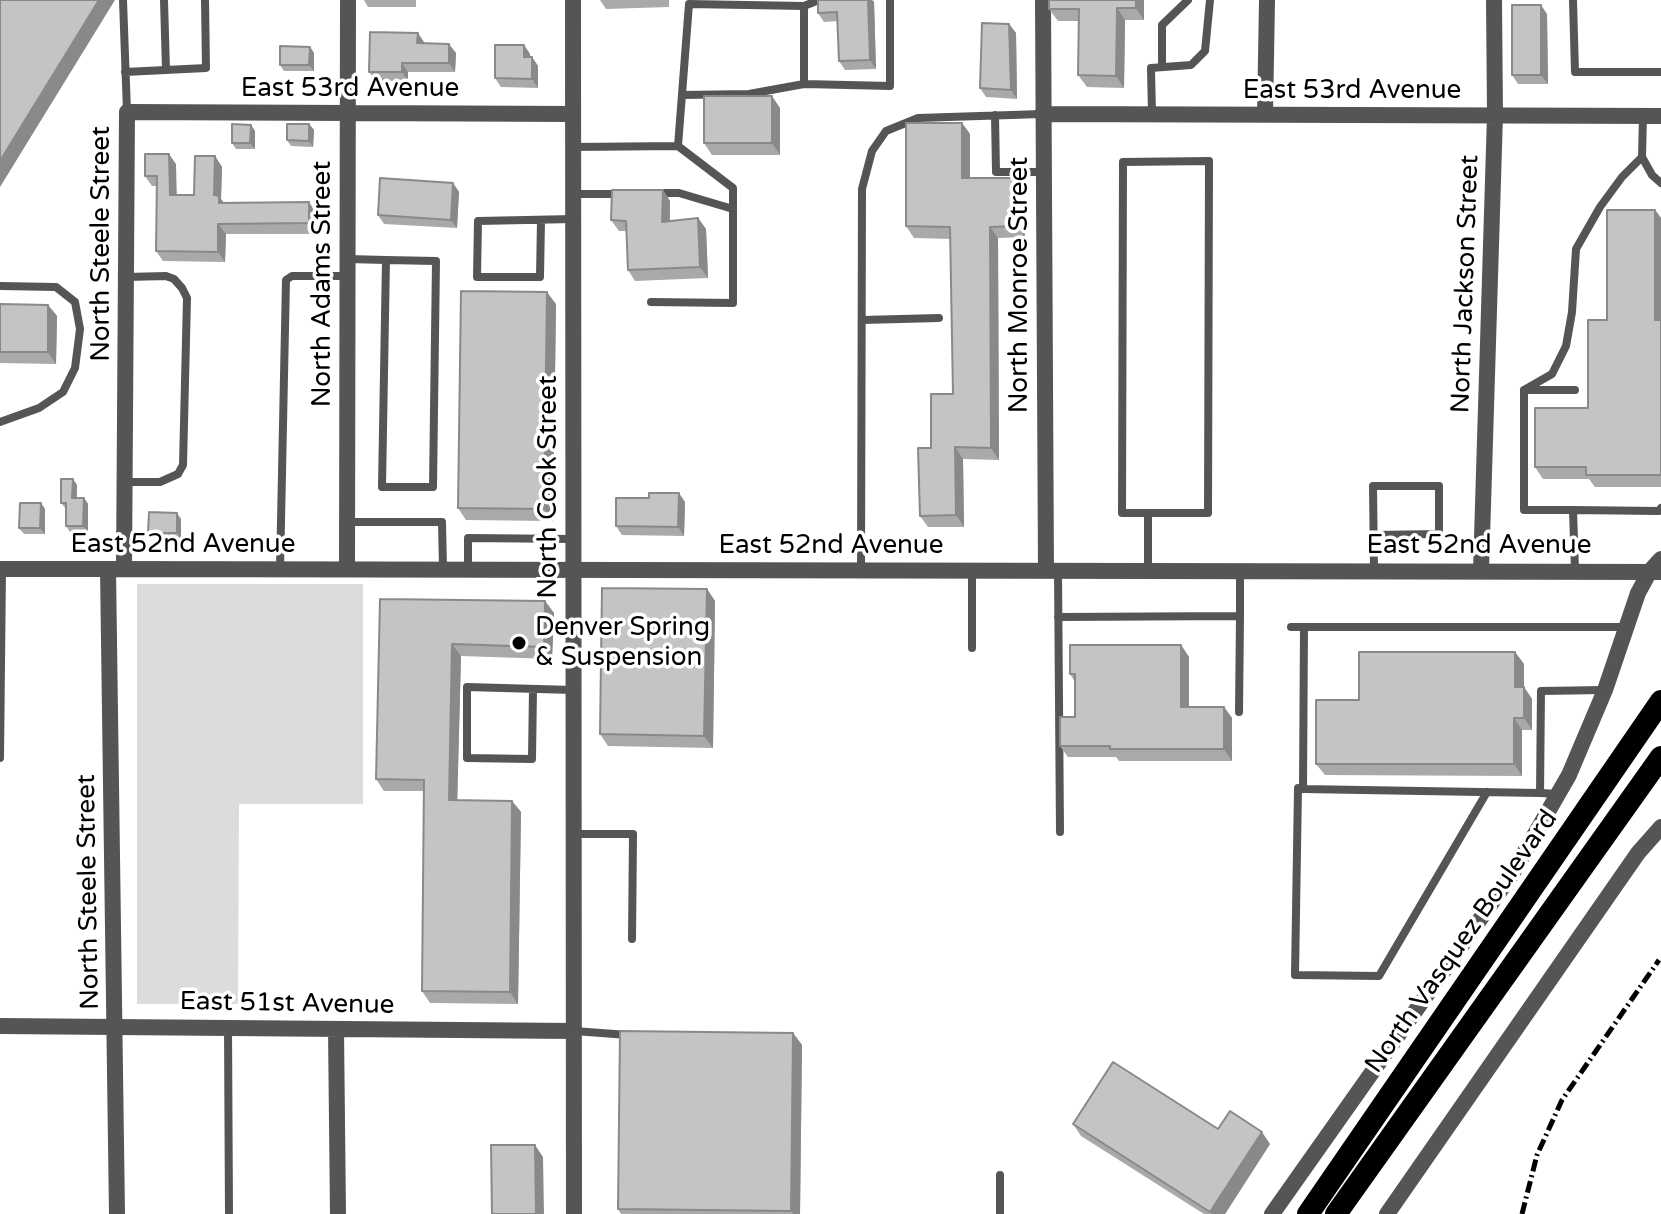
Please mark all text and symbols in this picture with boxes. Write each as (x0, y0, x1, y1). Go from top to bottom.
street label: East 53rd Avenue (241, 73, 459, 105)
street label: East 53rd Avenue (1243, 75, 1461, 107)
street label: North Steele Street (86, 126, 118, 362)
street label: North Jackson Street (1446, 154, 1486, 414)
street label: North Monroe Street (1004, 157, 1036, 413)
street label: North Adams Street (307, 161, 339, 407)
street label: North Cook Street (533, 375, 565, 599)
street label: East 52nd Avenue (71, 529, 295, 561)
street label: East 52nd Avenue (719, 530, 943, 562)
street label: East 52nd Avenue (1367, 530, 1591, 562)
place label: Denver Spring & Suspension (535, 612, 710, 674)
marker: Denver Spring & Suspension (510, 634, 528, 652)
street label: North Steele Street (71, 774, 107, 1010)
street label: North Vasquez Boulevard (1359, 804, 1565, 1080)
street label: East 51st Avenue (179, 987, 395, 1021)

